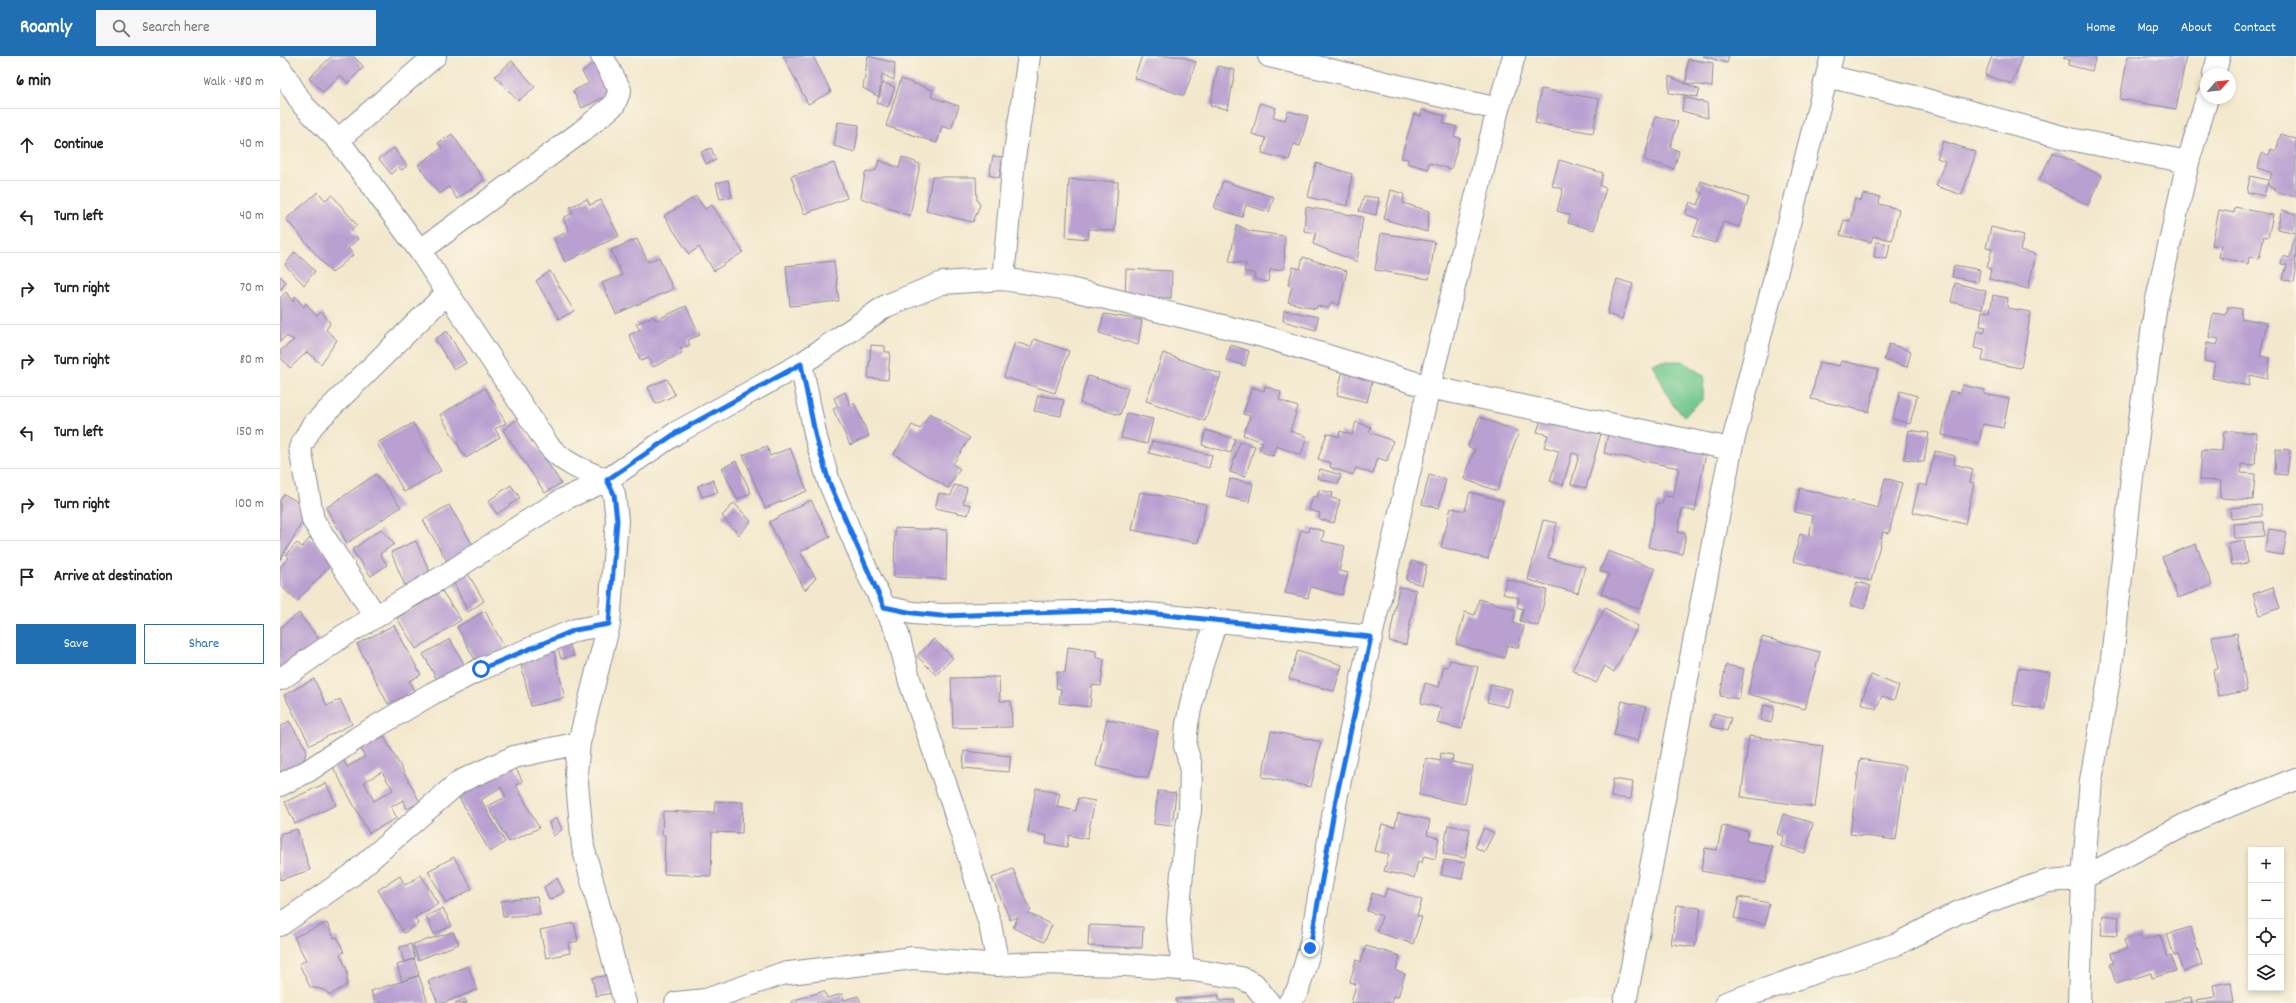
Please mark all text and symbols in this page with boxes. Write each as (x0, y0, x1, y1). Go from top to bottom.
search box (96, 10, 376, 46)
text: Roamly (20, 15, 72, 42)
icon: search (110, 17, 132, 39)
text: Search here (142, 17, 210, 39)
text: Home (2086, 18, 2115, 38)
text: Map (2137, 18, 2159, 38)
text: About (2181, 18, 2212, 38)
text: Contact (2234, 18, 2276, 38)
north arrow (2200, 68, 2236, 104)
text: 6 min (16, 70, 51, 94)
text: Walk · 480 m (203, 73, 264, 92)
icon: ahead (16, 134, 38, 156)
text: Continue (54, 134, 103, 156)
text: 40 m (240, 135, 264, 154)
icon: left (16, 206, 38, 228)
text: Turn left (54, 206, 103, 228)
text: 40 m (240, 207, 264, 226)
icon: right (16, 278, 38, 300)
text: Turn right (54, 278, 110, 300)
text: 70 m (240, 279, 264, 298)
icon: right (16, 350, 38, 372)
text: Turn right (54, 350, 110, 372)
text: 80 m (240, 351, 264, 370)
icon: left (16, 422, 38, 444)
text: Turn left (54, 422, 103, 444)
text: 150 m (236, 423, 264, 442)
icon: right (16, 494, 38, 516)
text: Turn right (54, 494, 110, 516)
text: 100 m (235, 495, 264, 514)
icon: arrive (16, 566, 38, 588)
text: Arrive at destination (54, 566, 172, 588)
button: Save (16, 624, 136, 664)
button: Share (144, 624, 264, 664)
route start (472, 660, 490, 678)
map controls (2248, 847, 2284, 991)
button: + (2248, 847, 2284, 883)
button: − (2248, 883, 2284, 919)
button: locate (2248, 919, 2284, 955)
route end (1301, 939, 1319, 957)
button: layers (2248, 955, 2284, 991)

